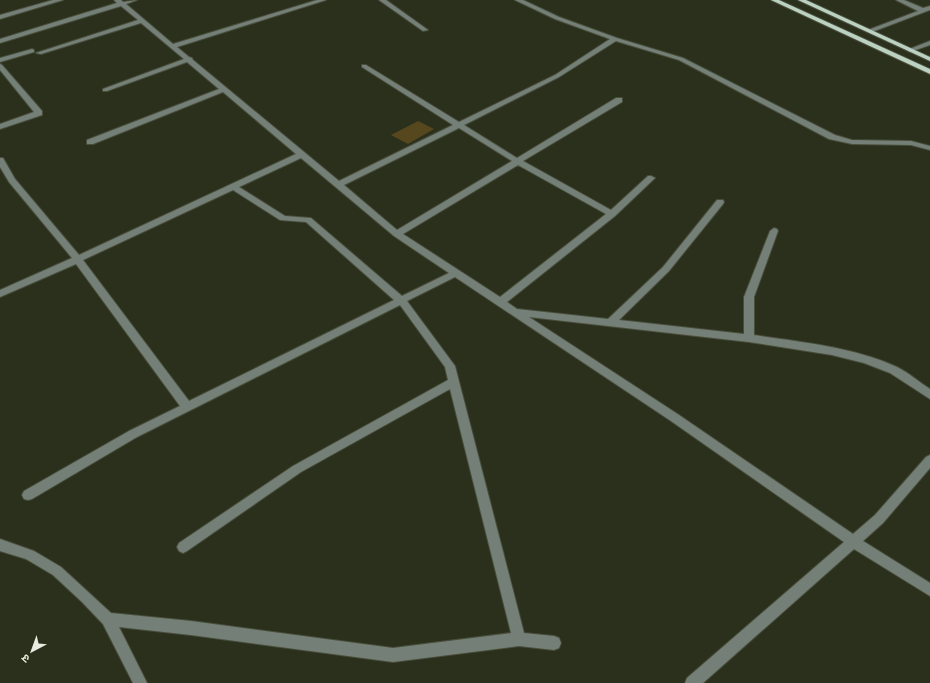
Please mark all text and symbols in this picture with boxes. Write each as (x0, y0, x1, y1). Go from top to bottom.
north arrow (12, 631, 52, 671)
text: उ (19, 652, 32, 664)

